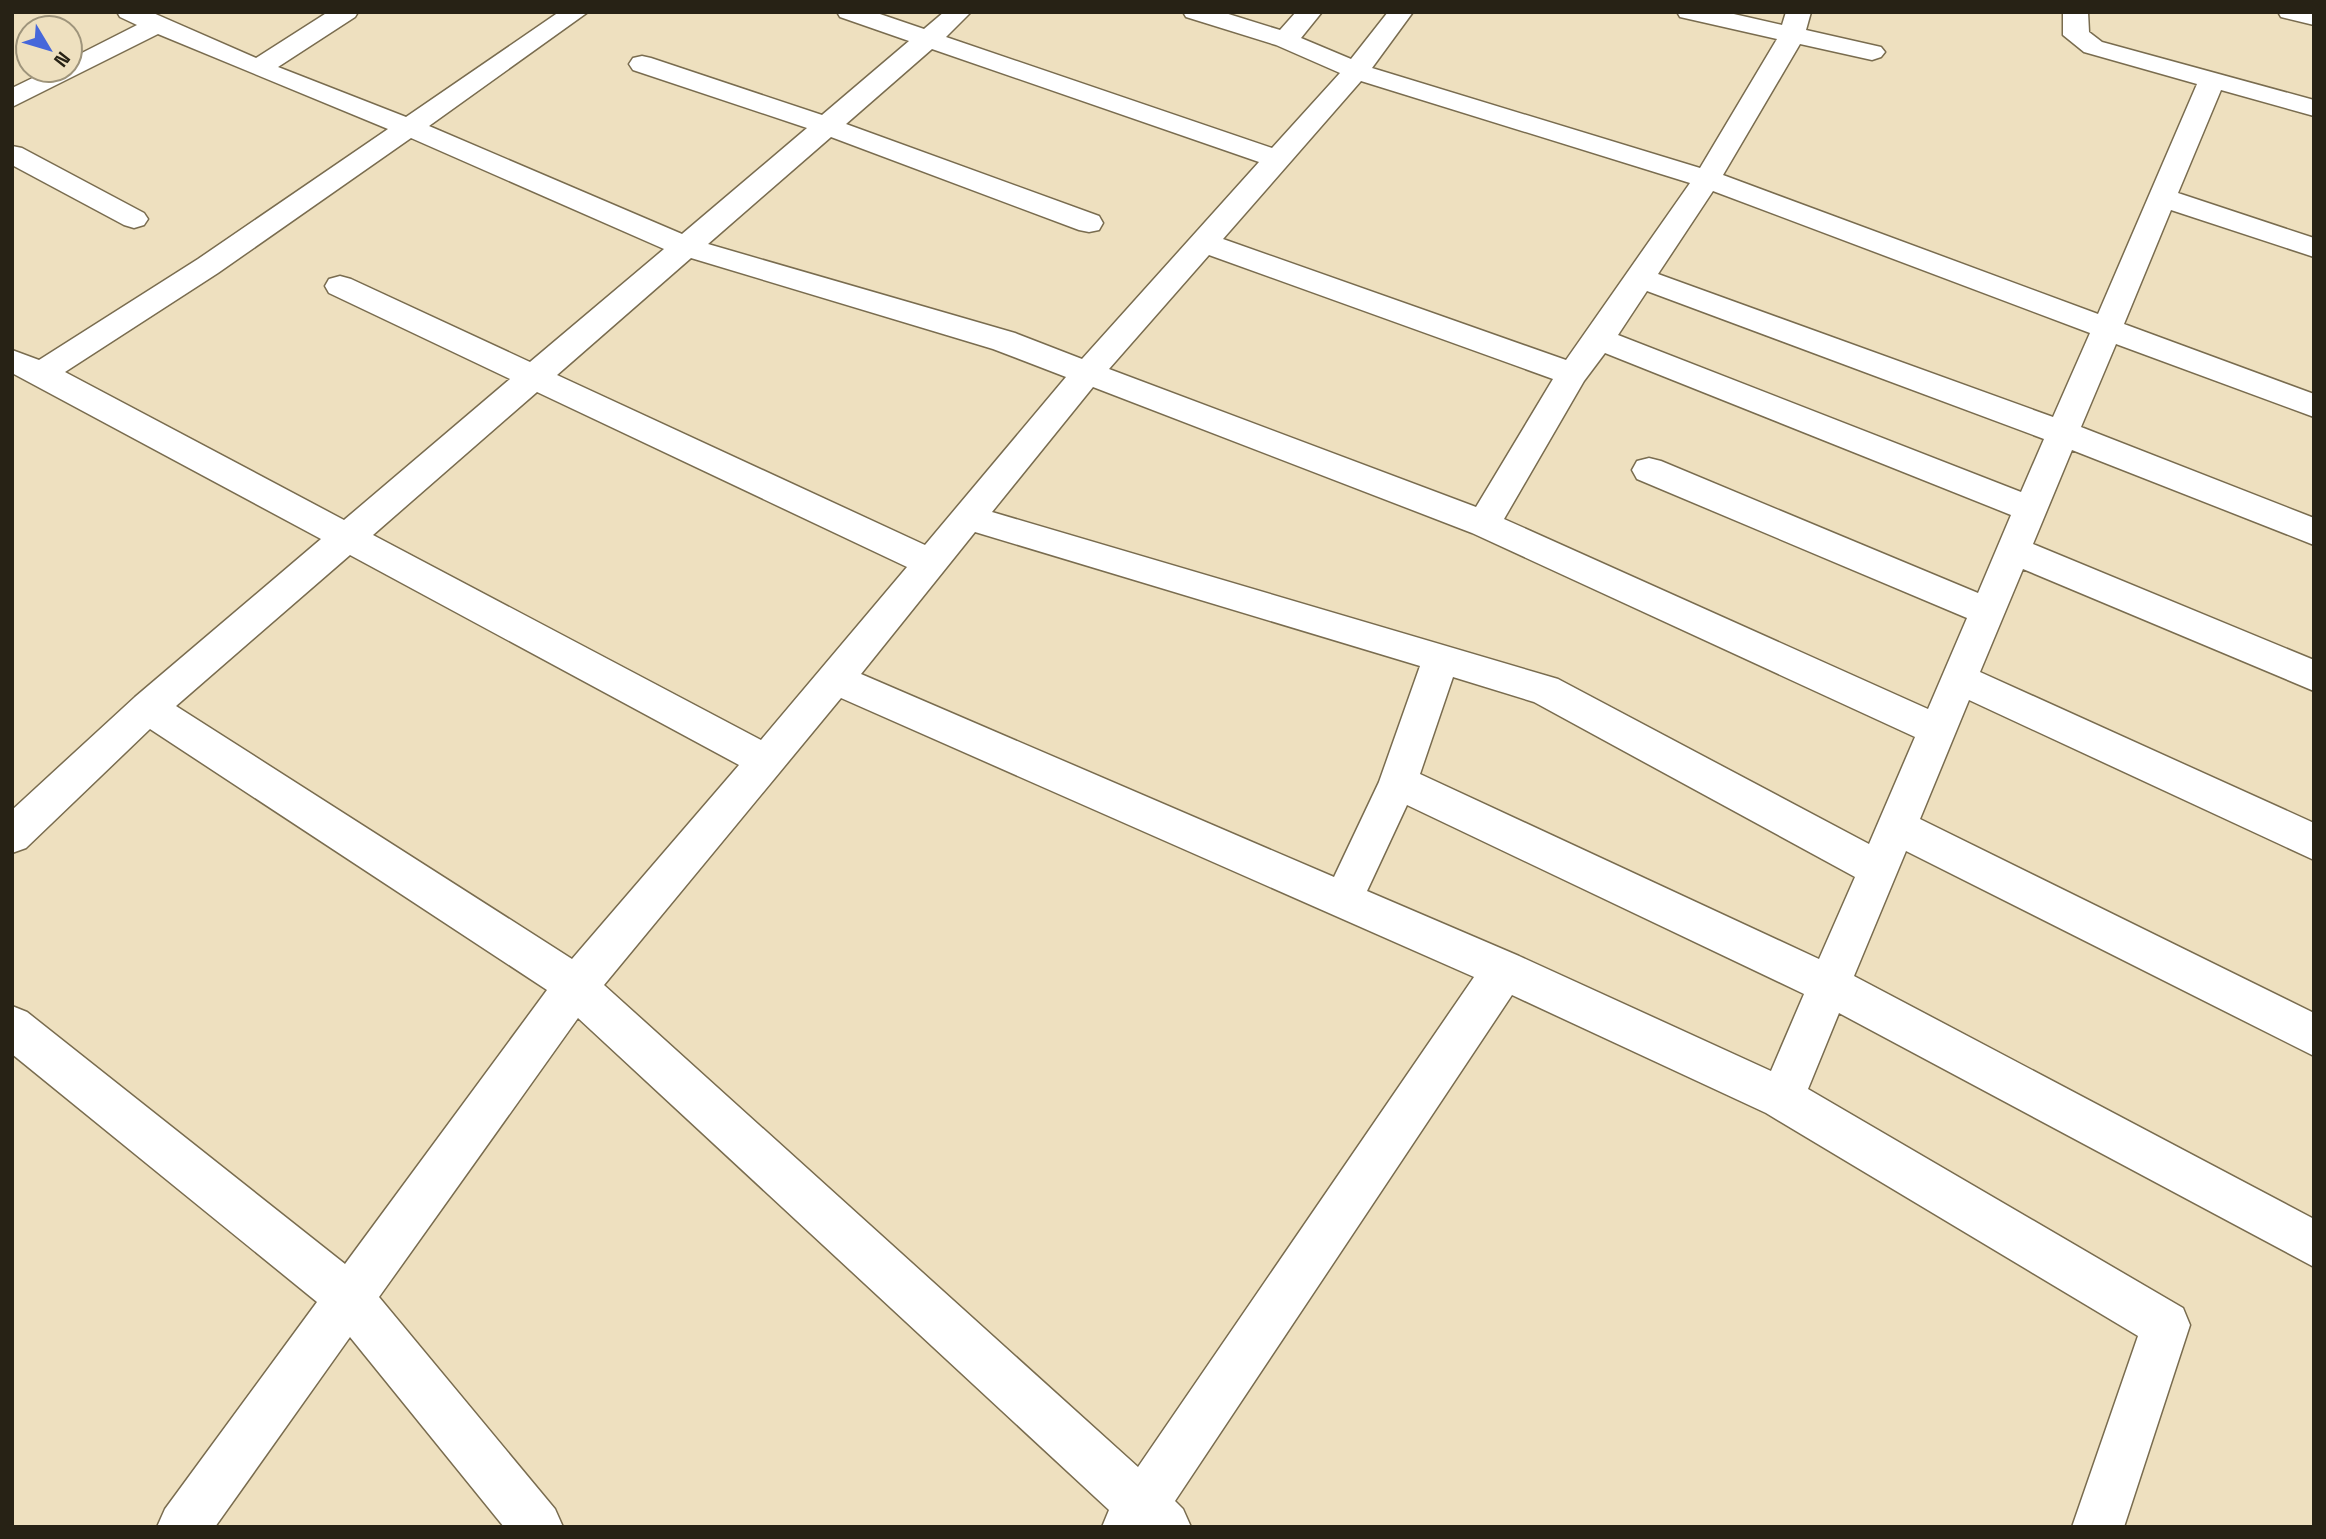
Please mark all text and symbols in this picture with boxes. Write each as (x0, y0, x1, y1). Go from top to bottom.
north arrow (14, 14, 84, 84)
text: N (48, 46, 76, 72)

